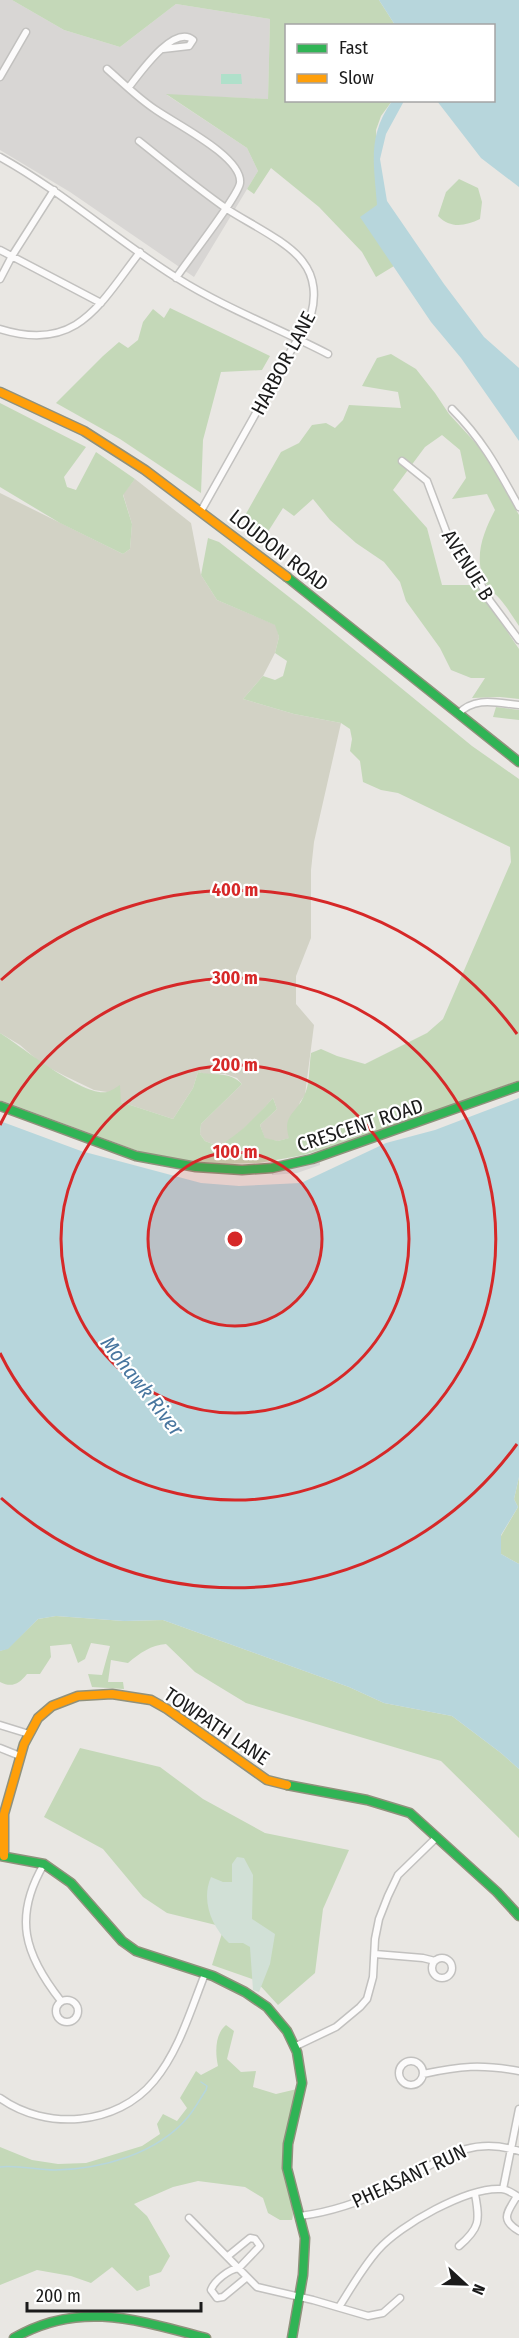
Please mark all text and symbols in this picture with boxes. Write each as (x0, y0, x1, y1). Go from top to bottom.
legend (285, 24, 495, 102)
text: Fast (339, 37, 368, 59)
text: Slow (339, 67, 374, 89)
street label: HARBOR LANE (246, 307, 320, 419)
street label: LOUDON ROAD (225, 504, 333, 596)
street label: AVENUE B (437, 525, 499, 605)
text: 400 m (212, 879, 258, 901)
text: 300 m (211, 967, 258, 989)
text: 200 m (211, 1054, 258, 1076)
street label: CRESCENT ROAD (294, 1093, 426, 1157)
text: 100 m (213, 1141, 257, 1163)
centre of rings (225, 1229, 245, 1249)
water label: Mohawk River (95, 1331, 190, 1442)
street label: TOWPATH LANE (160, 1682, 274, 1770)
street label: PHEASANT RUN (348, 2139, 470, 2213)
north arrow (435, 2254, 495, 2314)
scale bar (27, 2275, 201, 2313)
text: N (468, 2281, 489, 2297)
text: 200 m (36, 2285, 81, 2307)

